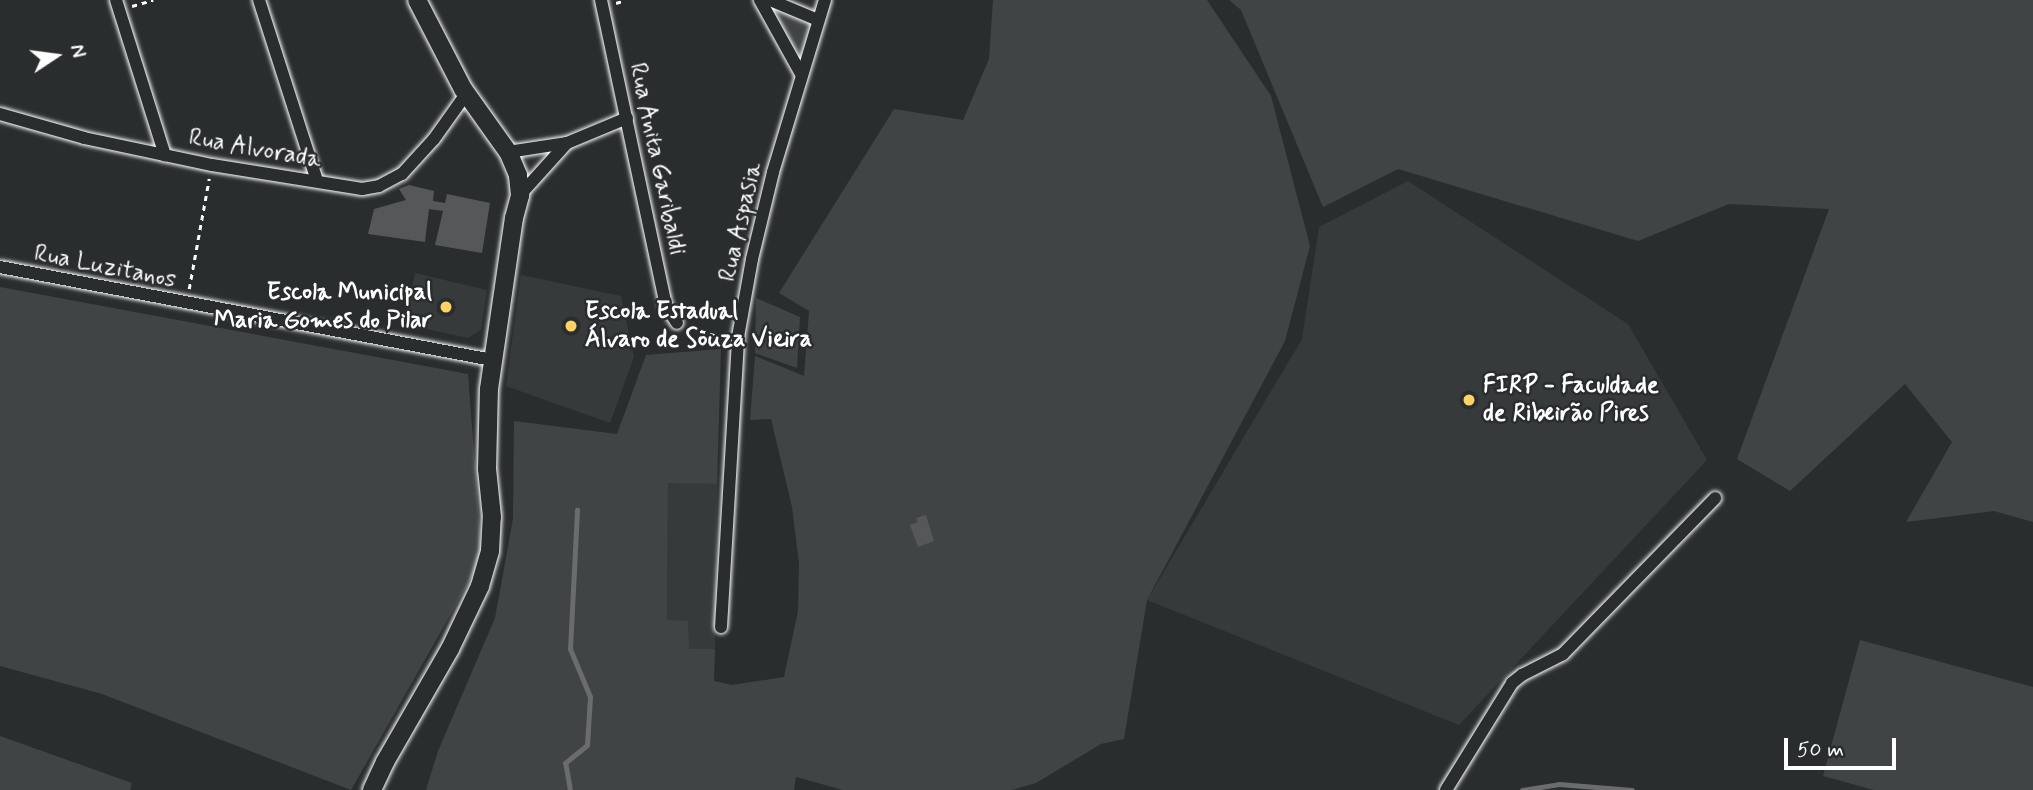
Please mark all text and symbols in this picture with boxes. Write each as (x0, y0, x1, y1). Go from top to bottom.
north arrow (21, 21, 91, 91)
text: N (63, 42, 91, 60)
street label: Rua Anita Garibaldi (622, 59, 692, 259)
street label: Rua Alvorada (187, 123, 323, 175)
street label: Rua Aspasia (714, 161, 768, 283)
street label: Rua Luzitanos (31, 239, 179, 295)
place label: Escola Municipal Maria Gomes do Pilar (211, 279, 432, 335)
place label: Escola Estadual Álvaro de Souza Vieira (585, 298, 811, 354)
marker: Escola Municipal Maria Gomes do Pilar (438, 299, 454, 315)
marker: Escola Estadual Álvaro de Souza Vieira (563, 318, 579, 334)
place label: FIRP - Faculdade de Ribeirão Pires (1483, 372, 1659, 428)
marker: FIRP - Faculdade de Ribeirão Pires (1461, 392, 1477, 408)
scale bar (1788, 724, 1900, 768)
text: 50 m (1797, 736, 1844, 764)

